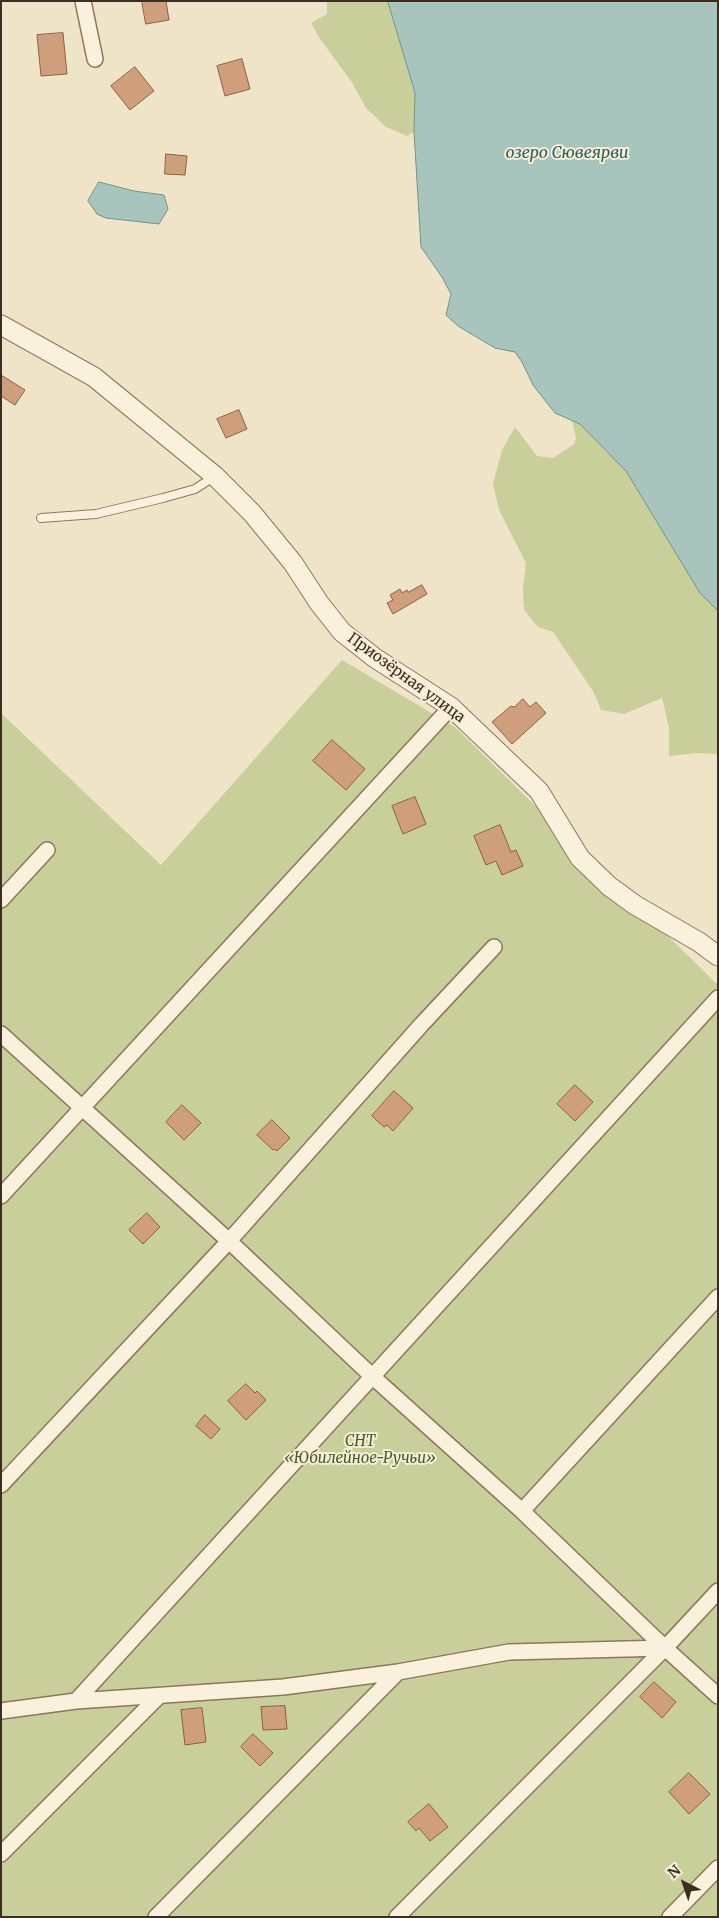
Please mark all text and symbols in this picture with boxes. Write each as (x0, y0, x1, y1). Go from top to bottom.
water label: озеро Сювеярви (506, 143, 628, 163)
street label: Приозёрная улица (344, 629, 468, 727)
park label: СНТ «Юбилейное-Ручьи» (284, 1433, 436, 1468)
north arrow (659, 1858, 709, 1908)
text: N (664, 1861, 684, 1882)

